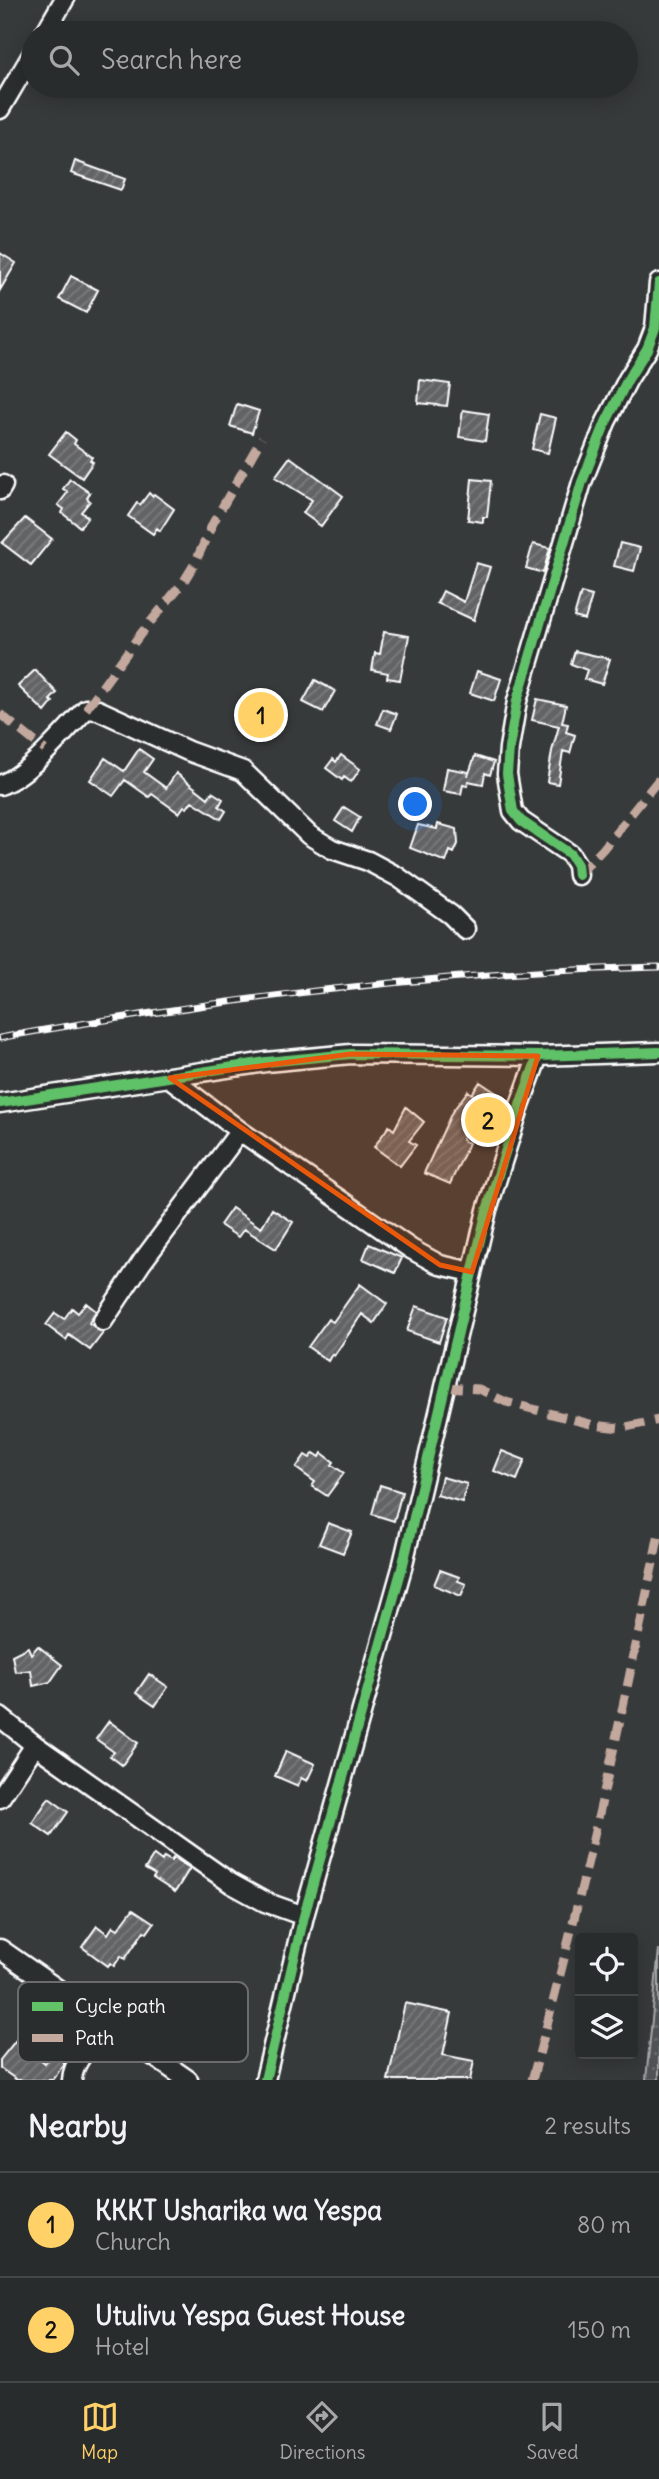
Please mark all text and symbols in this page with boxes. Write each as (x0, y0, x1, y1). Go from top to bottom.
search box (21, 21, 638, 98)
icon: search (45, 41, 83, 79)
text: Search here (101, 43, 242, 76)
pin: 1 (238, 689, 284, 741)
your location (398, 787, 432, 821)
pin: 2 (465, 1094, 511, 1146)
map controls (575, 1933, 638, 2059)
button: locate (575, 1933, 638, 1996)
legend (18, 1982, 248, 2062)
text: Cycle path (75, 1994, 166, 2018)
button: layers (575, 1996, 638, 2059)
text: Path (75, 2026, 114, 2050)
text: Nearby (28, 2107, 128, 2145)
text: 2 results (545, 2111, 631, 2140)
text: KKKT Usharika wa Yespa (95, 2194, 382, 2227)
text: 1 (46, 2210, 56, 2239)
text: 80 m (577, 2210, 631, 2239)
text: Church (95, 2227, 171, 2256)
text: Utulivu Yespa Guest House (95, 2299, 405, 2332)
text: 2 (45, 2315, 57, 2344)
text: 150 m (568, 2315, 631, 2344)
text: Hotel (95, 2332, 149, 2361)
tab: Map (81, 2398, 119, 2464)
tab: Directions (280, 2398, 365, 2464)
tab: Saved (526, 2398, 578, 2464)

